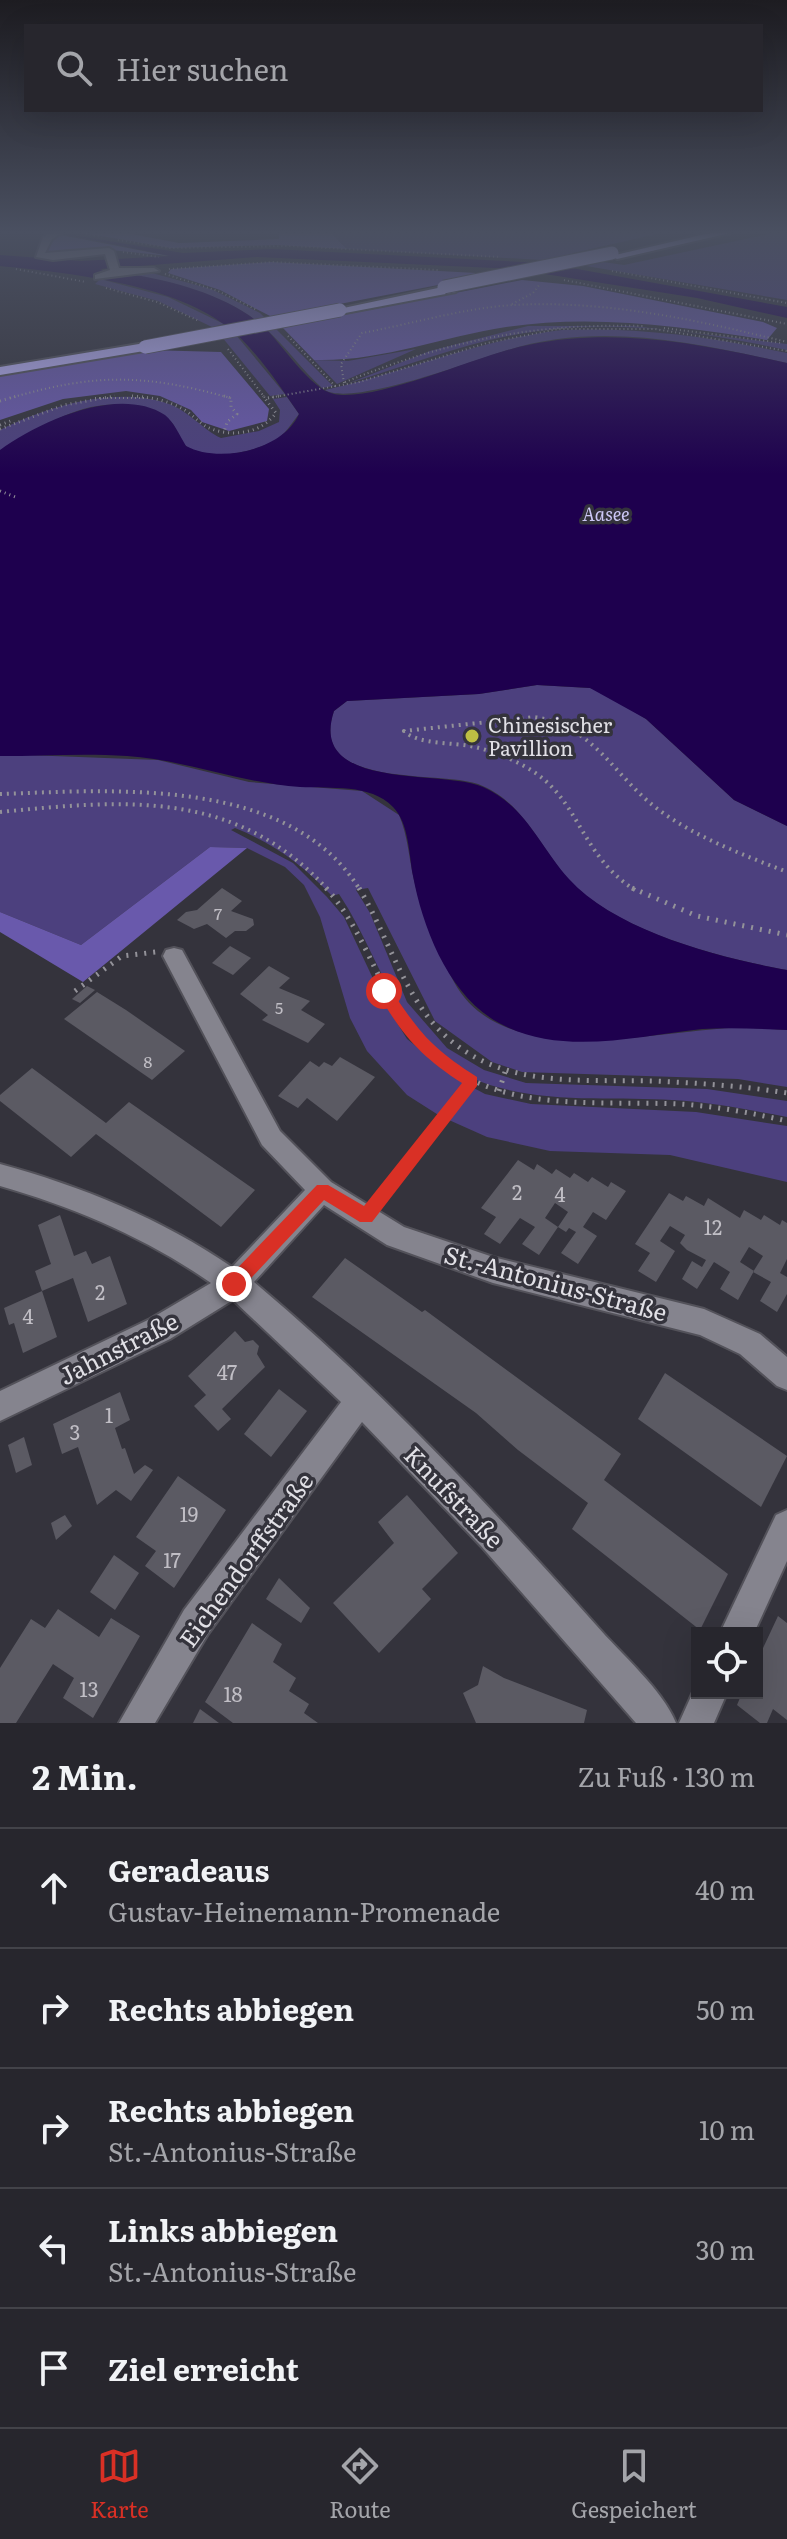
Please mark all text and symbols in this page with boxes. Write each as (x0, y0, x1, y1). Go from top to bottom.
search box (24, 24, 763, 112)
icon: search (52, 46, 96, 90)
text: Hier suchen (116, 46, 289, 90)
water label: Aasee (582, 500, 630, 527)
place label: Chinesischer Pavillion (488, 709, 613, 762)
marker: Chinesischer Pavillion (463, 727, 481, 745)
house number: 7 (214, 901, 222, 925)
route start (366, 973, 402, 1009)
house number: 5 (275, 995, 283, 1019)
house number: 8 (144, 1049, 153, 1073)
house number: 2 (512, 1176, 522, 1206)
house number: 4 (554, 1178, 566, 1208)
house number: 12 (704, 1211, 722, 1241)
street label: St.-Antonius-Straße (441, 1235, 671, 1329)
route end (216, 1266, 252, 1302)
house number: 2 (95, 1276, 105, 1306)
house number: 4 (22, 1300, 34, 1330)
street label: Jahnstraße (52, 1302, 184, 1392)
house number: 47 (217, 1356, 237, 1386)
house number: 1 (105, 1399, 113, 1429)
house number: 3 (70, 1416, 80, 1446)
street label: Knufstraße (397, 1437, 513, 1555)
street label: Eichendorffstraße (170, 1464, 320, 1654)
house number: 19 (180, 1498, 198, 1528)
house number: 17 (163, 1544, 181, 1574)
map controls (691, 1627, 763, 1699)
button: locate (691, 1627, 763, 1699)
house number: 13 (80, 1673, 98, 1703)
house number: 18 (223, 1678, 243, 1708)
text: 2 Min. (32, 1750, 138, 1800)
text: Zu Fuß · 130 m (578, 1756, 755, 1795)
text: Geradeaus (108, 1847, 270, 1891)
icon: ahead (32, 1866, 76, 1910)
text: 40 m (695, 1869, 755, 1908)
text: Gustav-Heinemann-Promenade (108, 1891, 500, 1930)
icon: right (32, 1986, 76, 2030)
text: Rechts abbiegen (108, 1986, 354, 2030)
text: 50 m (696, 1989, 755, 2028)
text: Rechts abbiegen (108, 2087, 354, 2131)
icon: right (32, 2106, 76, 2150)
text: 10 m (699, 2109, 755, 2148)
text: St.-Antonius-Straße (108, 2131, 356, 2170)
text: Links abbiegen (108, 2207, 338, 2251)
icon: left (32, 2226, 76, 2270)
text: 30 m (695, 2229, 755, 2268)
text: St.-Antonius-Straße (108, 2251, 356, 2290)
icon: arrive (32, 2346, 76, 2390)
text: Ziel erreicht (108, 2346, 299, 2390)
tab: Karte (90, 2444, 149, 2525)
tab: Route (329, 2444, 391, 2525)
tab: Gespeichert (571, 2444, 697, 2525)

